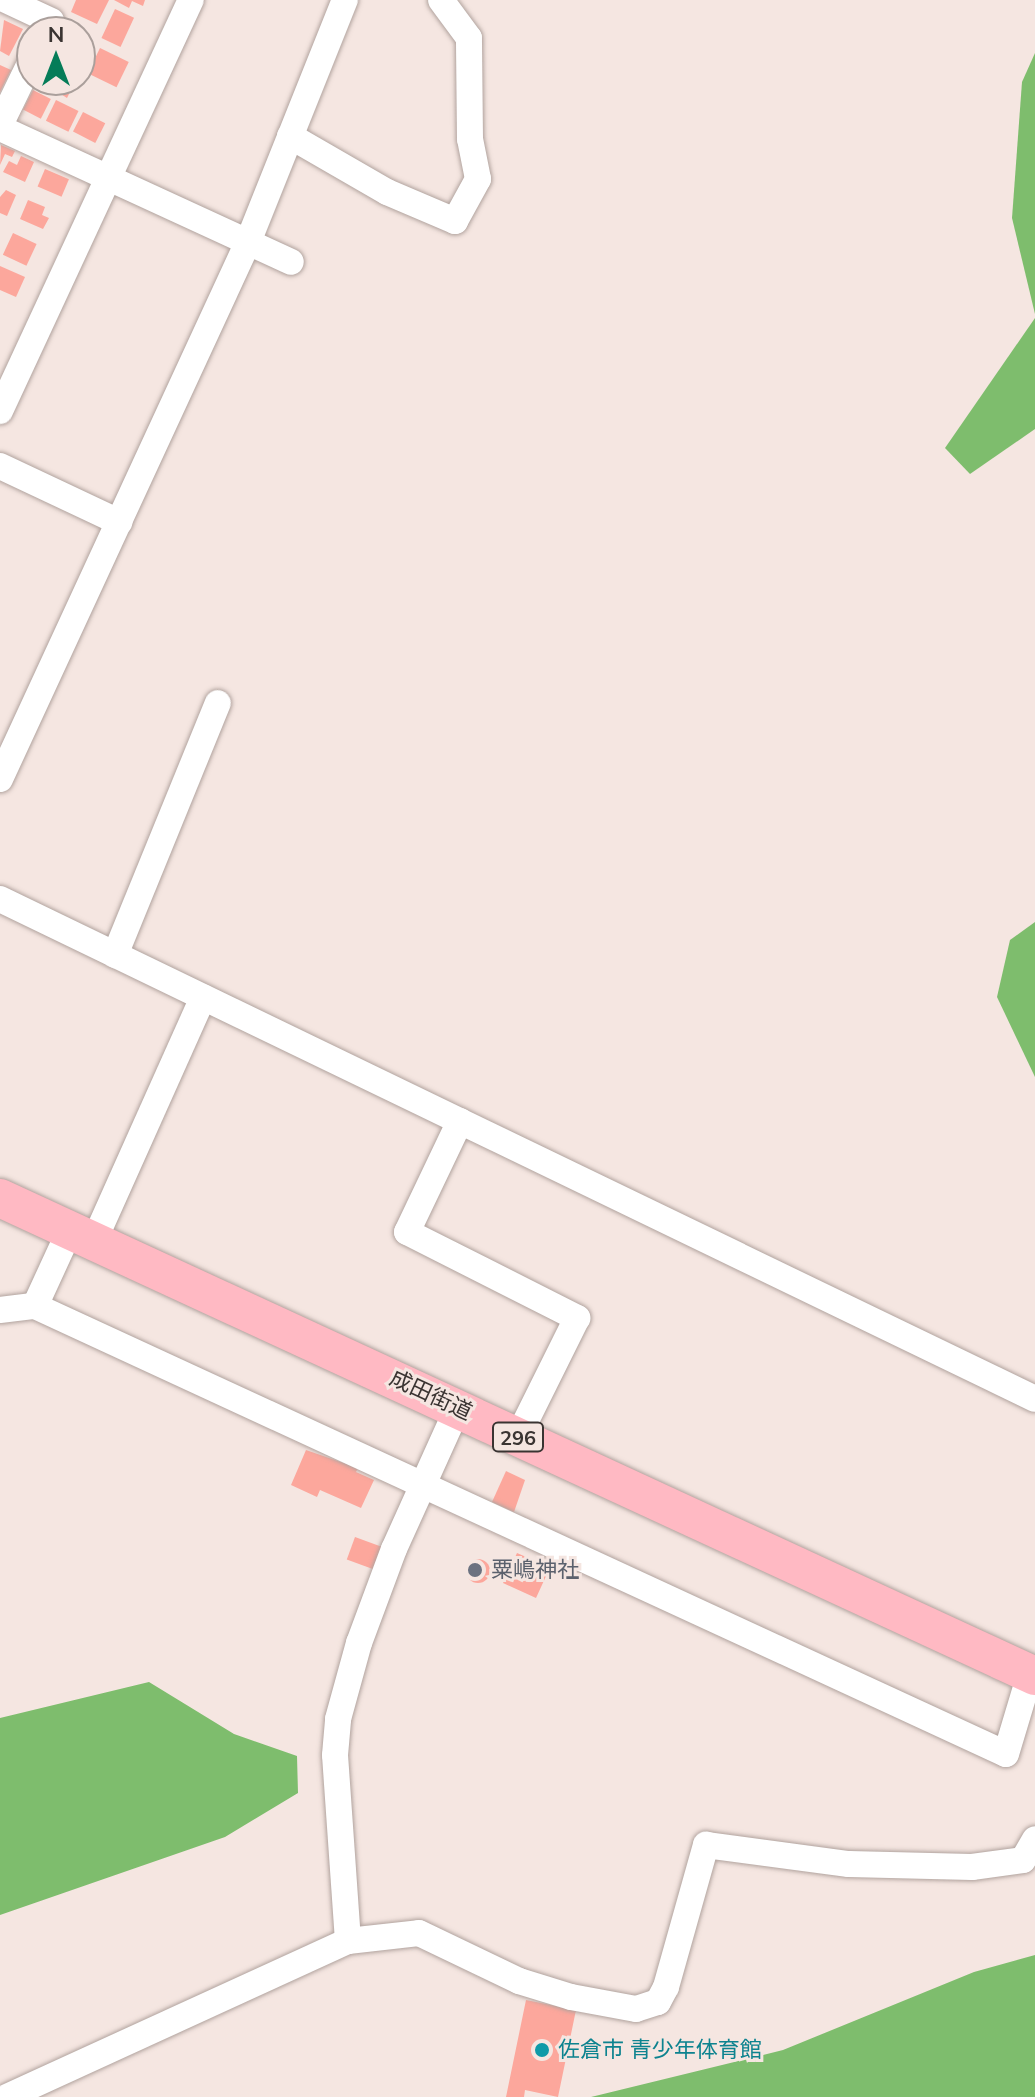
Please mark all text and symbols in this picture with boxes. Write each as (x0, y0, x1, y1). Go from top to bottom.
north arrow (16, 16, 96, 96)
text: N (48, 20, 64, 48)
street label: 成田街道 (386, 1364, 476, 1426)
road number: 296 (492, 1421, 544, 1453)
place label: 粟嶋神社 (491, 1557, 579, 1583)
marker: 粟嶋神社 (466, 1561, 484, 1579)
place label: 佐倉市 青少年体育館 (558, 2037, 762, 2063)
marker: 佐倉市 青少年体育館 (533, 2041, 551, 2059)

